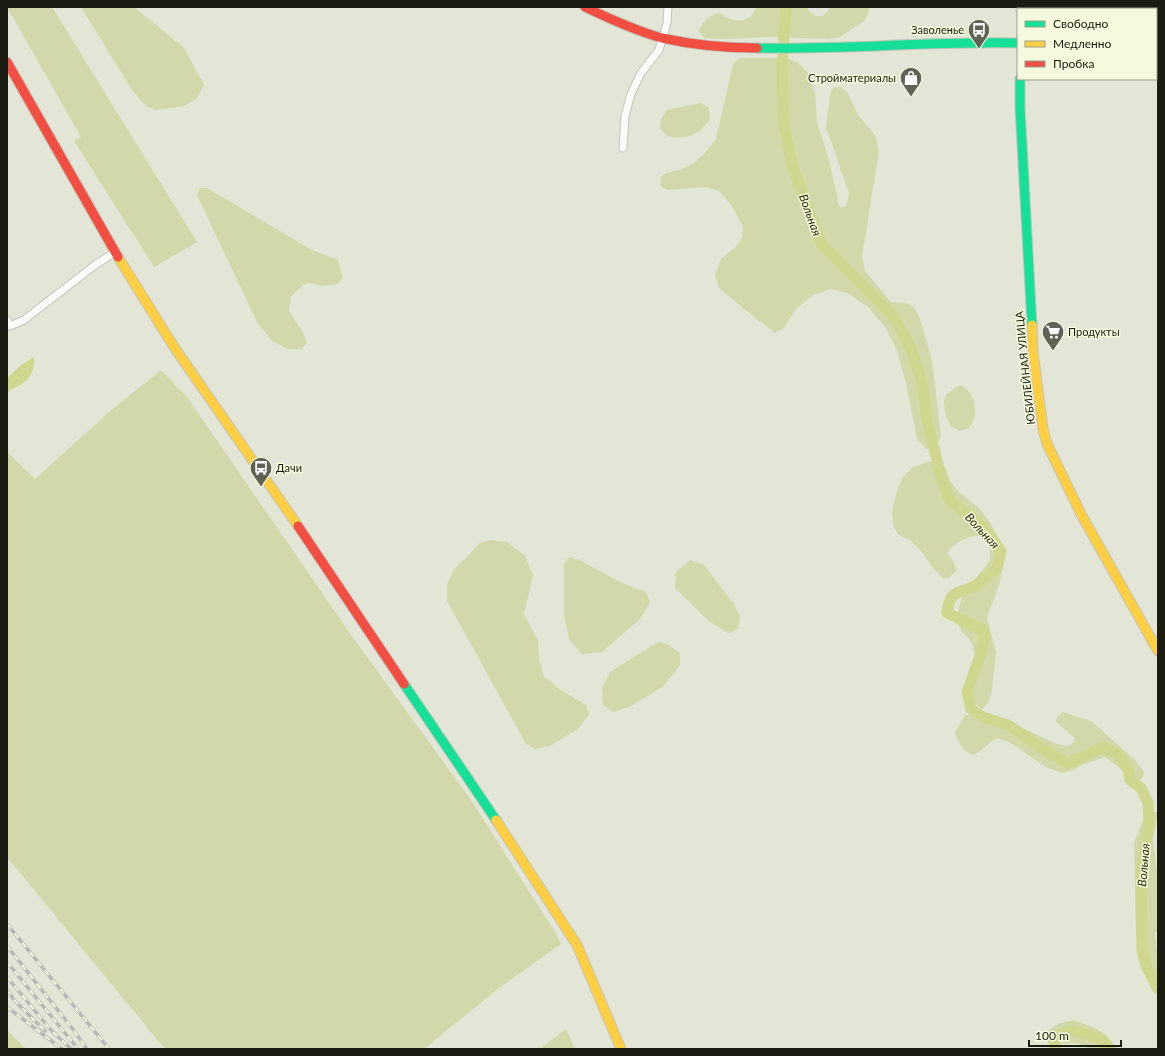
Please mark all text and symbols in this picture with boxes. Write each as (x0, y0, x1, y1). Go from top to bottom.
legend (1017, 8, 1157, 80)
text: Свободно (1053, 16, 1109, 31)
bus stop icon: Заволенье (966, 17, 992, 50)
place label: Заволенье (911, 23, 964, 36)
text: Медленно (1053, 36, 1112, 51)
text: Пробка (1053, 56, 1094, 71)
shop icon: Стройматериалы (898, 65, 924, 98)
place label: Стройматериалы (808, 71, 896, 84)
water label: Вольная (796, 192, 825, 238)
street label: ЮБИЛЕЙНАЯ УЛИЦА (1012, 310, 1037, 425)
supermarket icon: Продукты (1040, 319, 1066, 352)
place label: Продукты (1068, 325, 1120, 338)
bus stop icon: Дачи (248, 455, 274, 488)
place label: Дачи (276, 461, 302, 474)
water label: Вольная (962, 510, 1003, 552)
water label: Вольная (1134, 843, 1153, 887)
scale bar (1029, 1022, 1121, 1048)
text: 100 m (1035, 1028, 1069, 1043)

